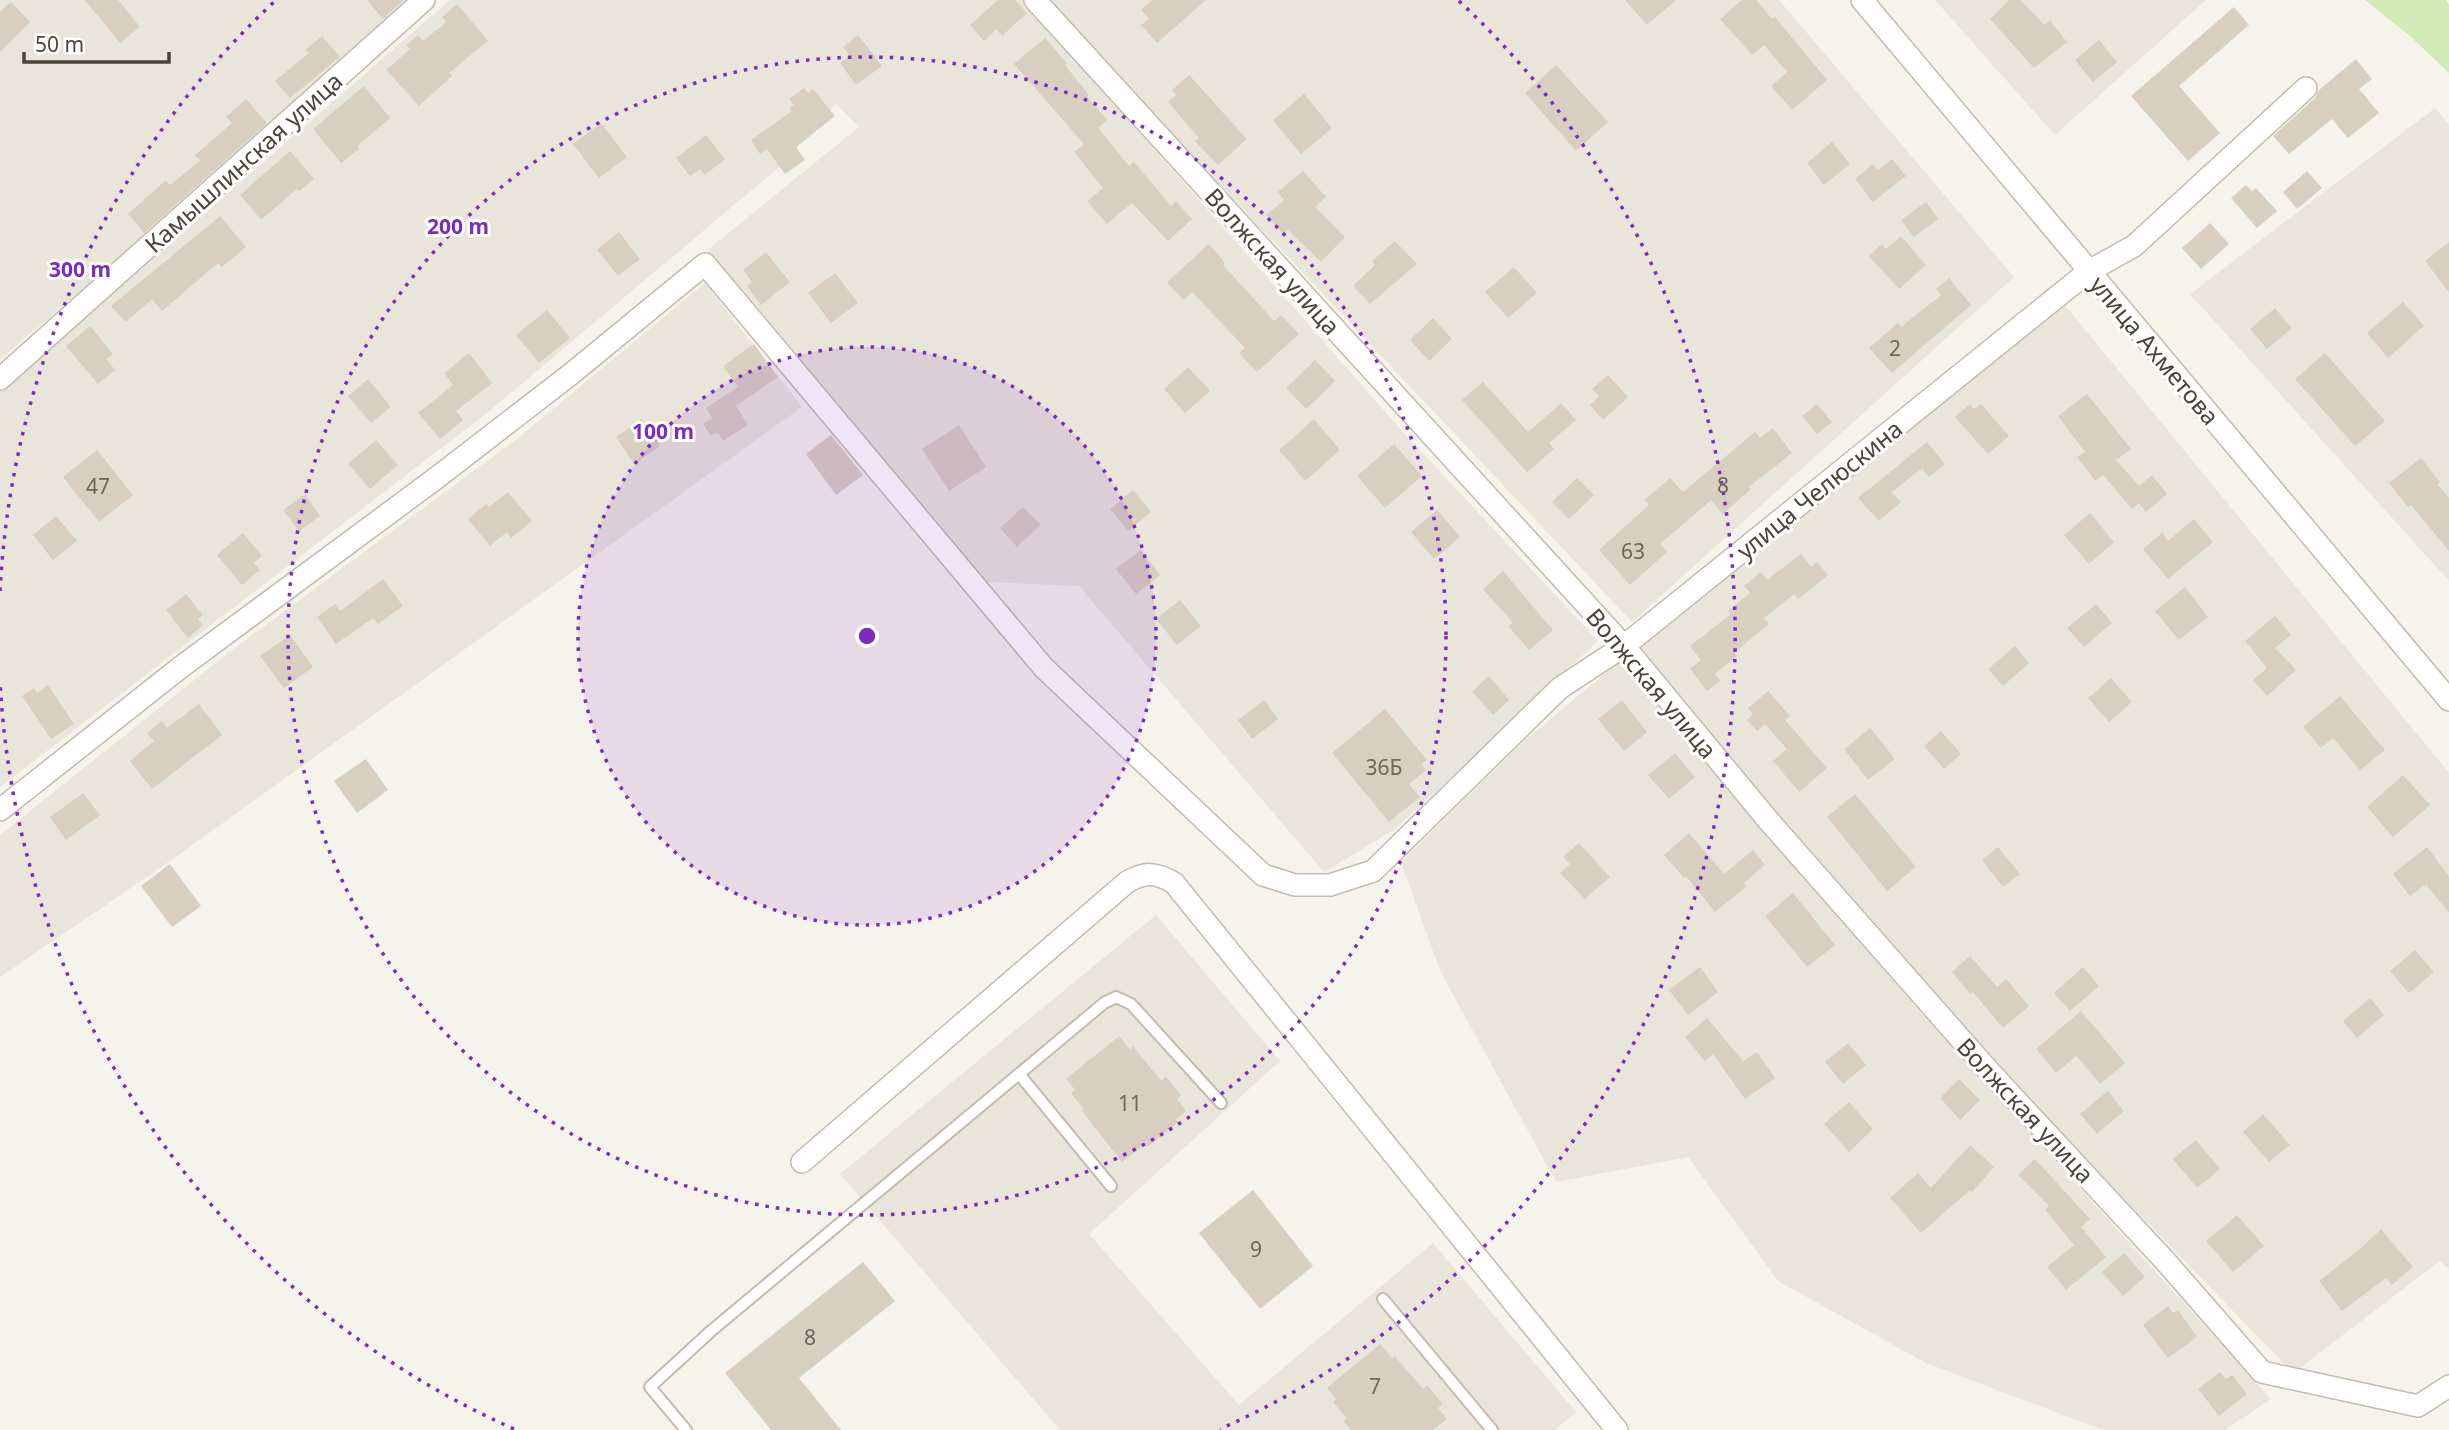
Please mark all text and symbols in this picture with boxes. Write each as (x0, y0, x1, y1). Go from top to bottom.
scale bar (24, 21, 170, 65)
text: 50 m (35, 30, 84, 58)
street label: Камышлинская улица (137, 64, 349, 260)
street label: Волжская улица (1198, 180, 1348, 342)
text: 200 m (427, 212, 489, 240)
text: 300 m (49, 255, 111, 283)
street label: улица Ахметова (2083, 268, 2227, 432)
house number: 2 (1889, 334, 1901, 362)
street label: улица Челюскина (1729, 412, 1909, 566)
text: 100 m (632, 417, 694, 445)
house number: 8 (1717, 471, 1729, 499)
house number: 47 (86, 472, 110, 500)
house number: 63 (1621, 537, 1645, 565)
street label: Волжская улица (1579, 601, 1725, 765)
centre of rings (855, 624, 879, 648)
house number: 36Б (1366, 753, 1402, 781)
street label: Волжская улица (1950, 1030, 2102, 1190)
house number: 11 (1118, 1089, 1142, 1117)
house number: 9 (1250, 1235, 1262, 1263)
house number: 8 (804, 1323, 816, 1351)
house number: 7 (1369, 1372, 1381, 1400)

